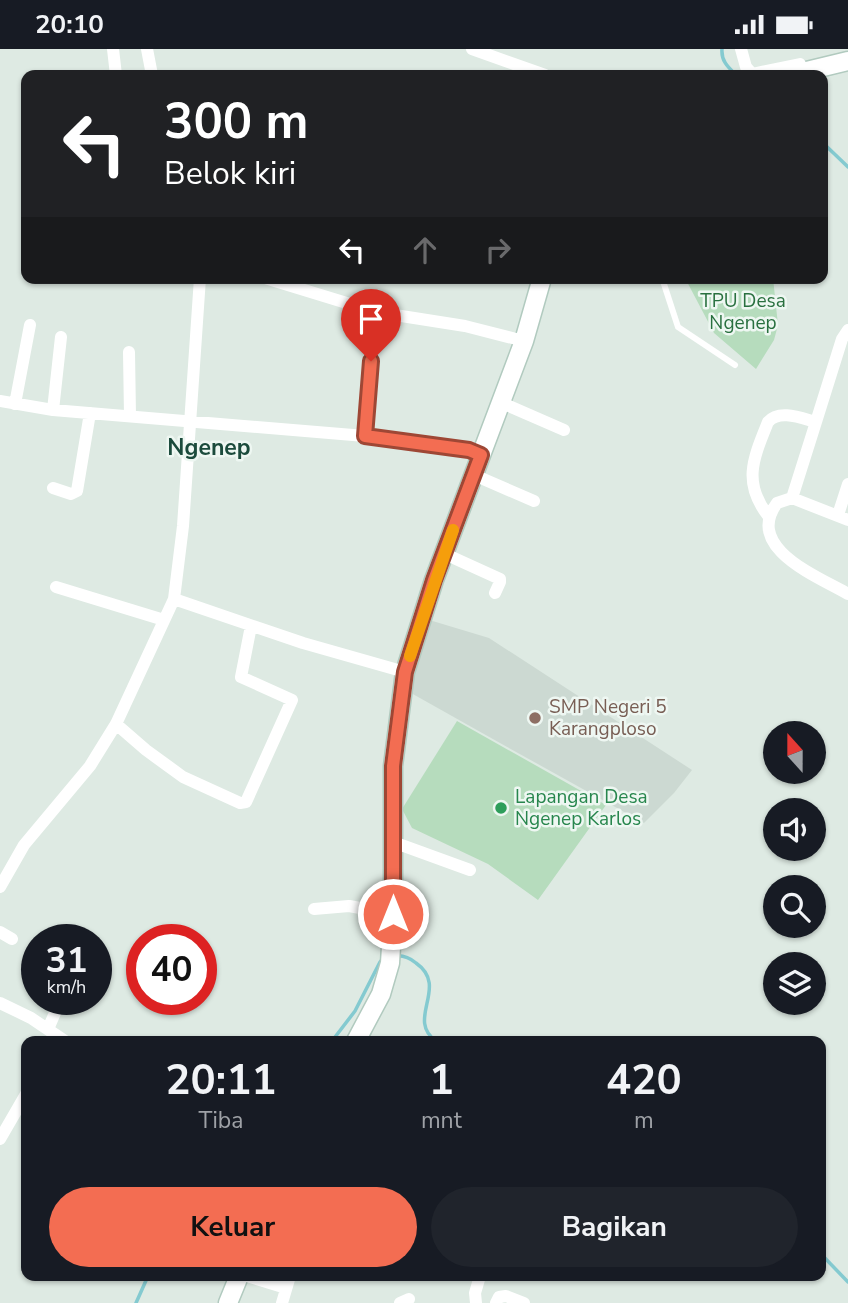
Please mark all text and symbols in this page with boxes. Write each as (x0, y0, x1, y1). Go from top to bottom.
text: 20:10 (35, 7, 104, 42)
text: 300 m (164, 88, 308, 155)
icon: left (49, 98, 140, 189)
text: Belok kiri (164, 152, 296, 195)
icon: left (333, 231, 371, 269)
icon: ahead (406, 231, 444, 269)
icon: right (479, 231, 517, 269)
park label: TPU Desa Ngenep (700, 288, 786, 336)
pin (341, 289, 401, 361)
icon: arrive (352, 300, 390, 338)
district label: Ngenep (167, 432, 251, 463)
place label: SMP Negeri 5 Karangploso (549, 694, 667, 742)
marker: SMP Negeri 5 Karangploso (527, 710, 543, 726)
north arrow (763, 721, 826, 784)
map controls (763, 721, 826, 1015)
place label: Lapangan Desa Ngenep Karlos (515, 784, 648, 832)
button: sound (763, 798, 826, 861)
marker: Lapangan Desa Ngenep Karlos (493, 800, 509, 816)
button: search (763, 875, 826, 938)
position arrow (356, 877, 430, 951)
speed limit sign: 40 (126, 924, 217, 1015)
text: 31 (45, 937, 88, 984)
button: layers (763, 952, 826, 1015)
text: km/h (47, 975, 86, 999)
text: 20:11 (165, 1052, 277, 1109)
text: 1 (429, 1052, 454, 1109)
text: 420 (606, 1052, 682, 1109)
text: Tiba (199, 1105, 243, 1136)
text: mnt (421, 1105, 462, 1136)
text: m (634, 1105, 654, 1136)
button: Keluar (49, 1187, 417, 1267)
button: Bagikan (431, 1187, 798, 1267)

